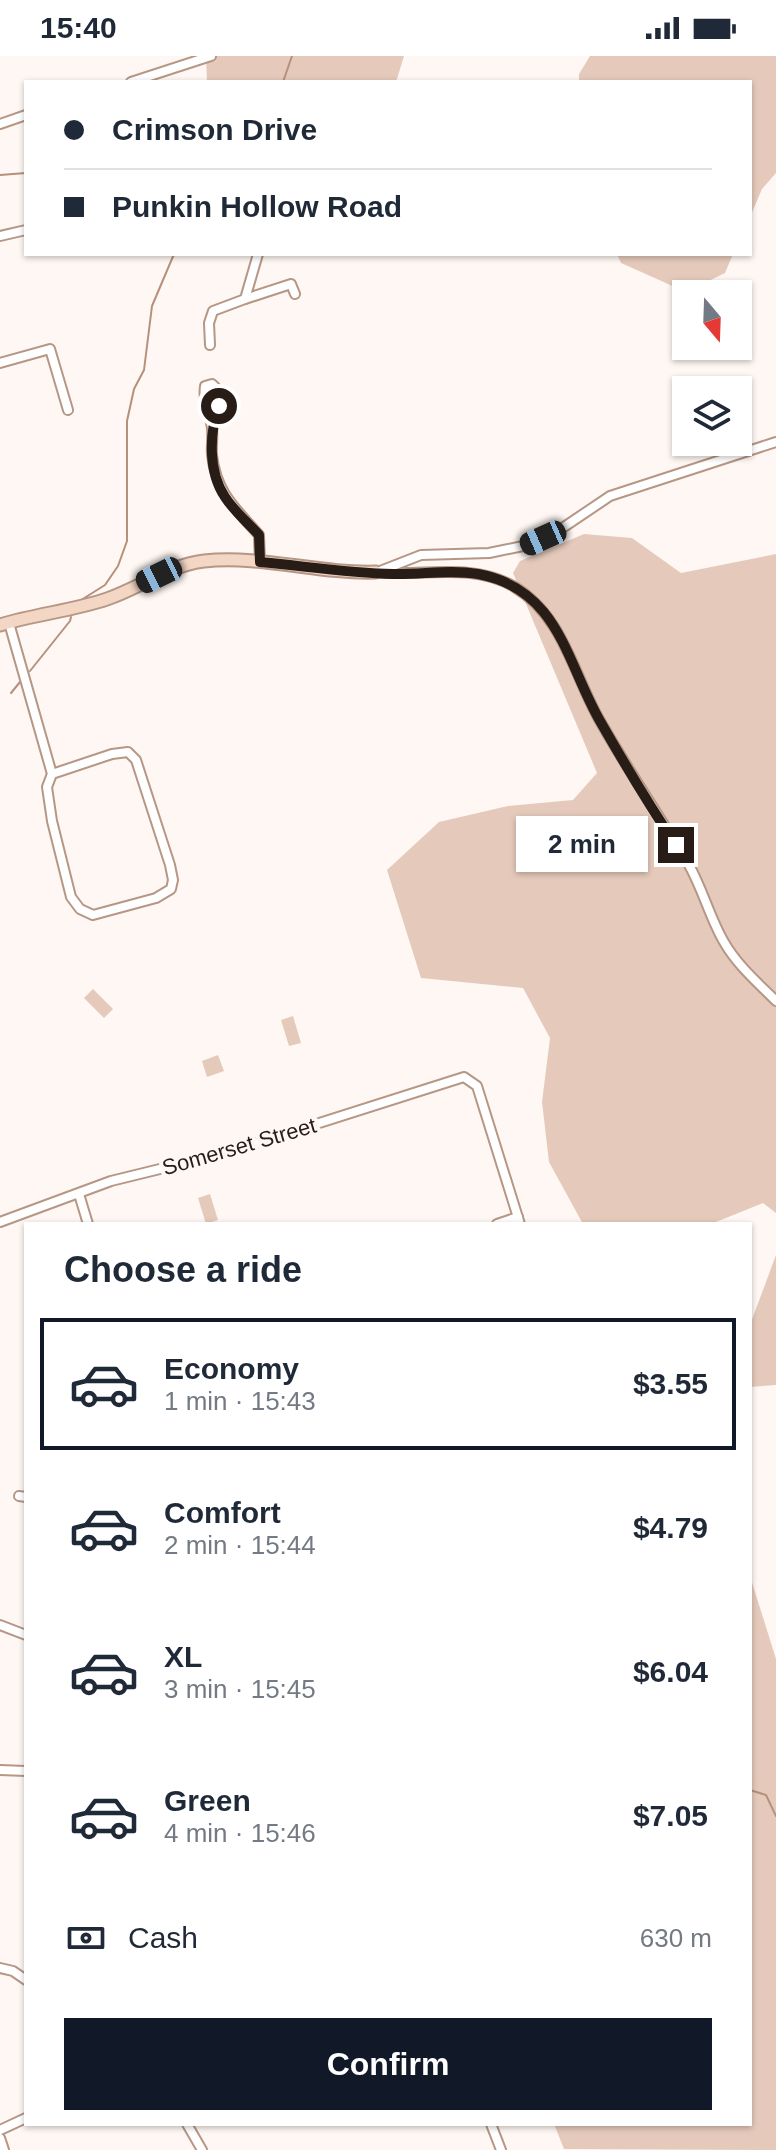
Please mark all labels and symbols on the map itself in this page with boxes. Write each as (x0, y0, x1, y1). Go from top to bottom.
north arrow (672, 280, 752, 360)
route start (201, 388, 237, 424)
car (516, 517, 570, 559)
car (132, 554, 186, 596)
callout: 2 min (516, 817, 648, 873)
route end (658, 827, 694, 863)
street label: Somerset Street (159, 1113, 319, 1180)

